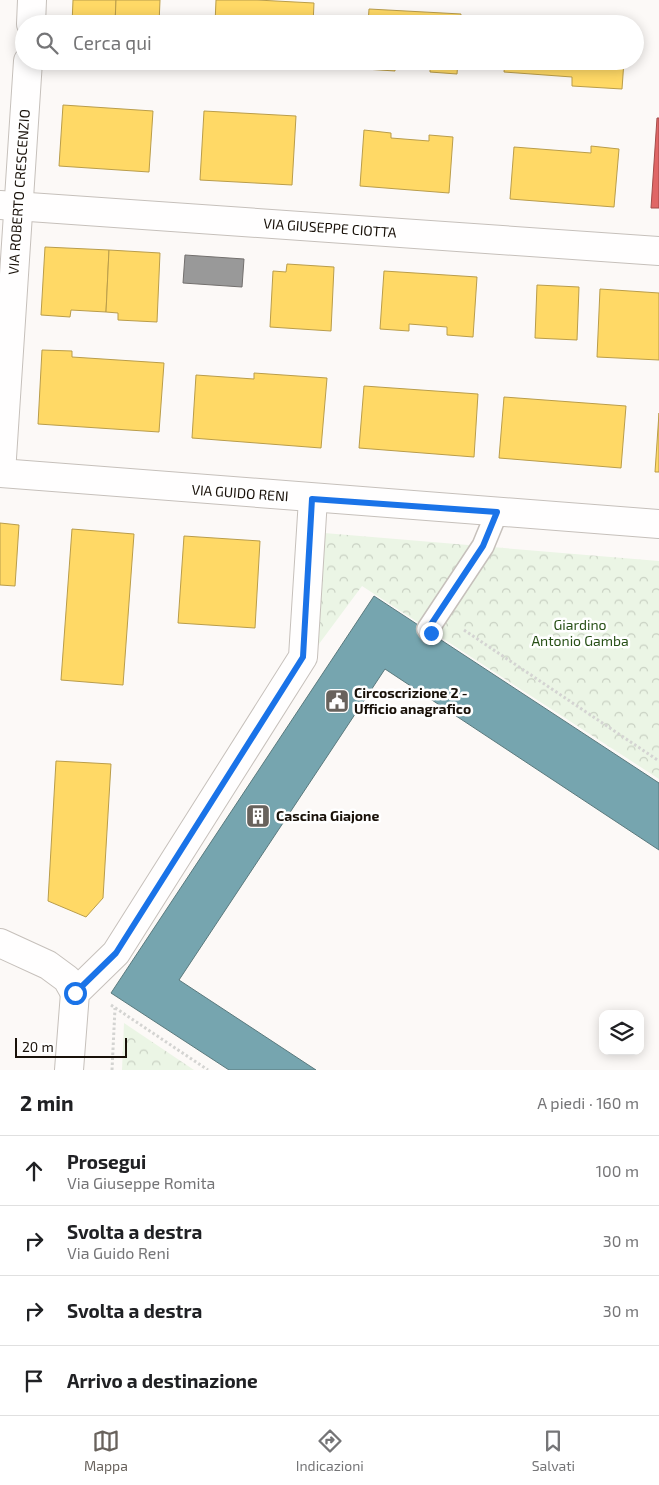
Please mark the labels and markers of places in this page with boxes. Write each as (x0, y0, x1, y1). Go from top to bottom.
place label: Circoscrizione 2 - Ufficio anagrafico (354, 684, 471, 717)
public building icon: Circoscrizione 2 - Ufficio anagrafico (324, 688, 350, 714)
building icon: Cascina Giajone (245, 803, 271, 829)
place label: Cascina Giajone (276, 807, 380, 824)

